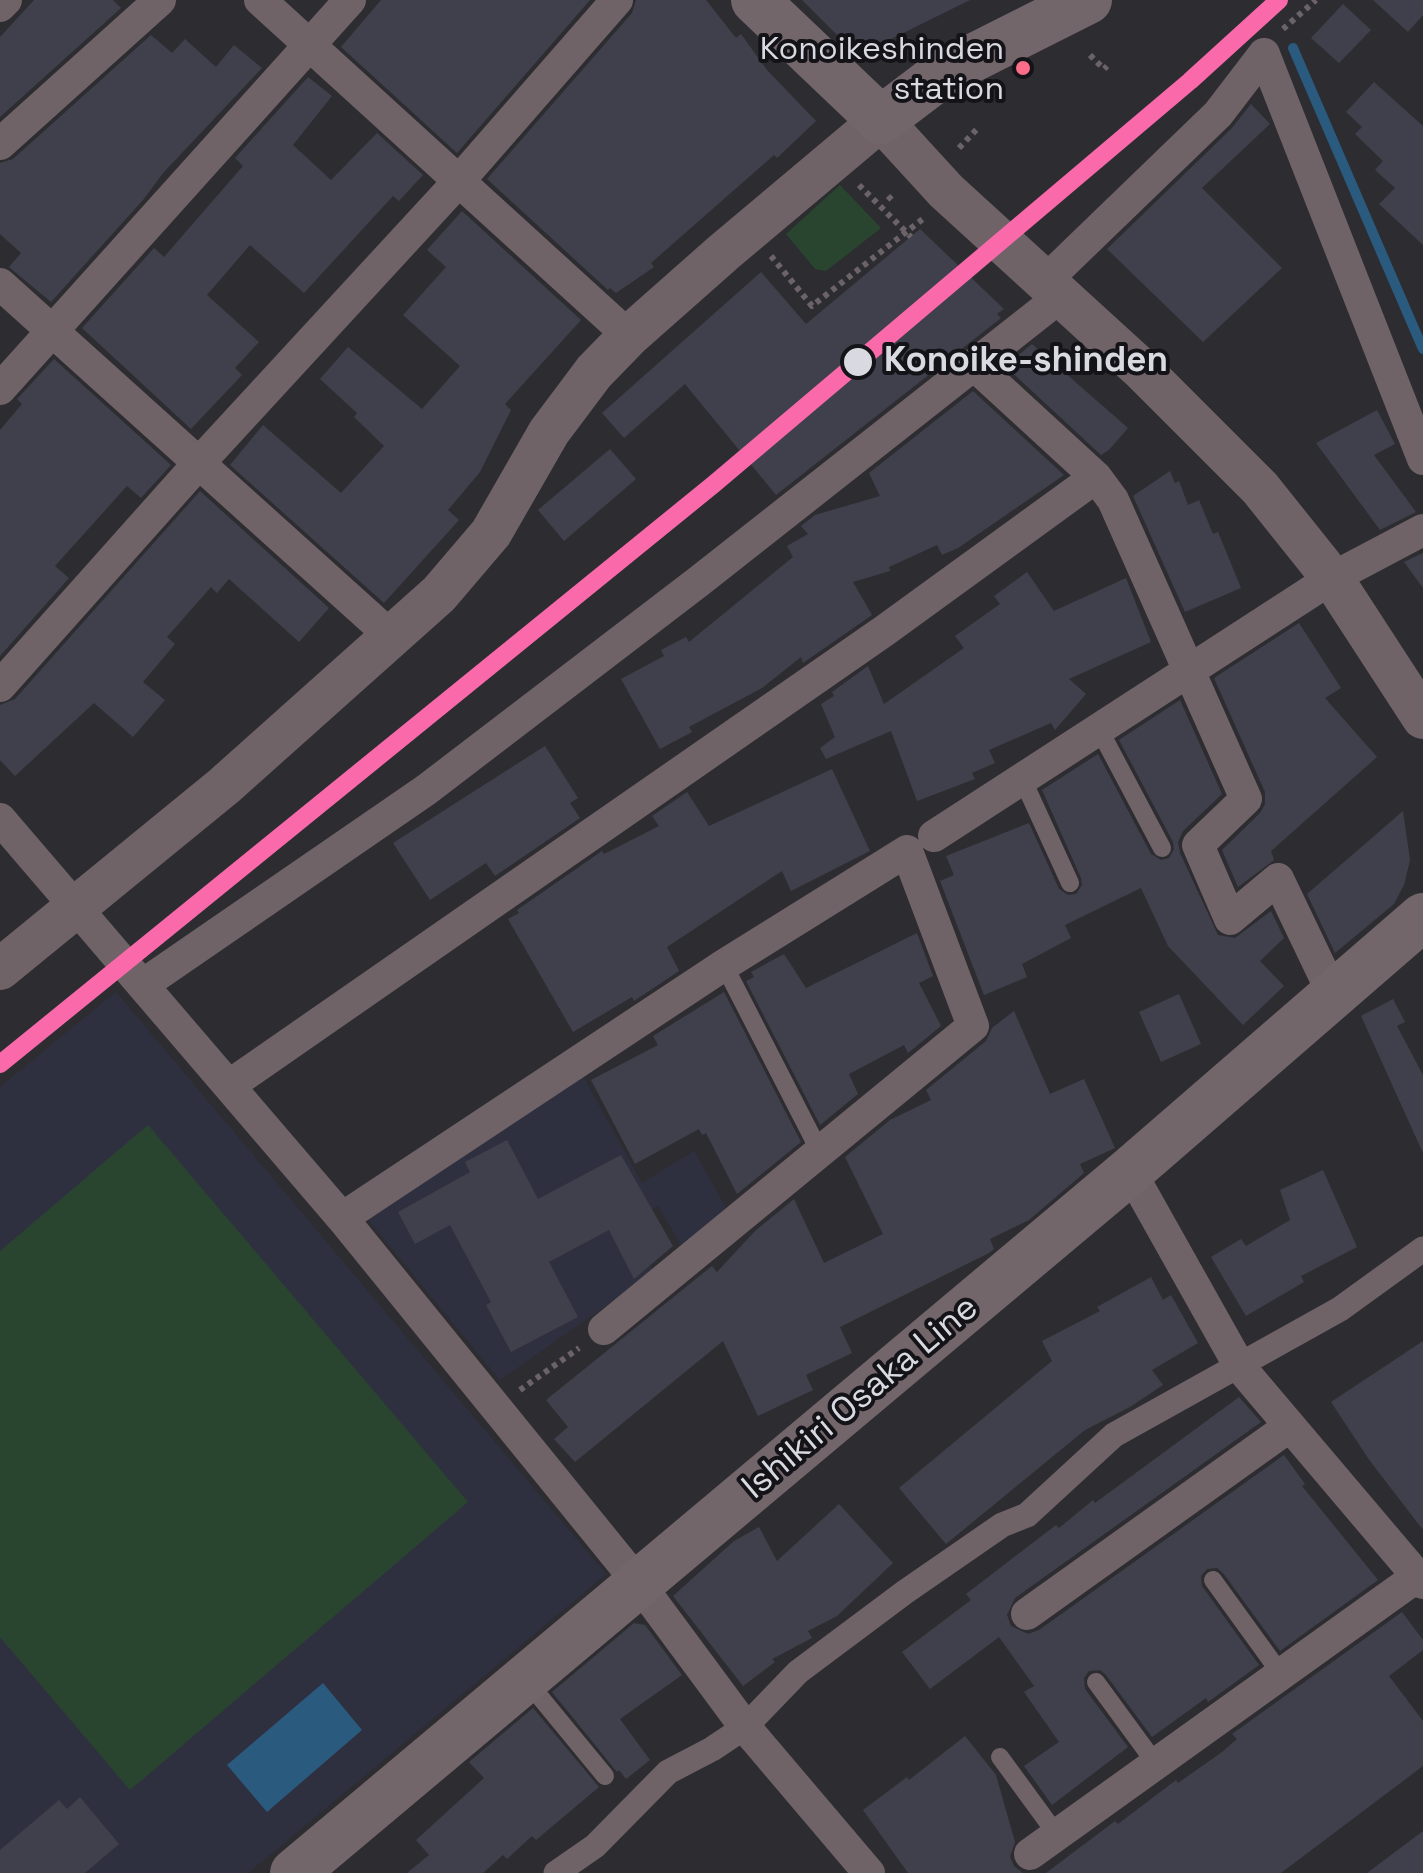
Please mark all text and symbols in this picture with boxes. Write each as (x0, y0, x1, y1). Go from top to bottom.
place label: Konoikeshinden station (760, 31, 1004, 106)
marker: Konoikeshinden station (1013, 58, 1033, 78)
place label: Konoike-shinden (884, 341, 1168, 383)
marker: Konoike-shinden (841, 345, 875, 379)
street label: Ishikiri Osaka Line (735, 1287, 987, 1509)

